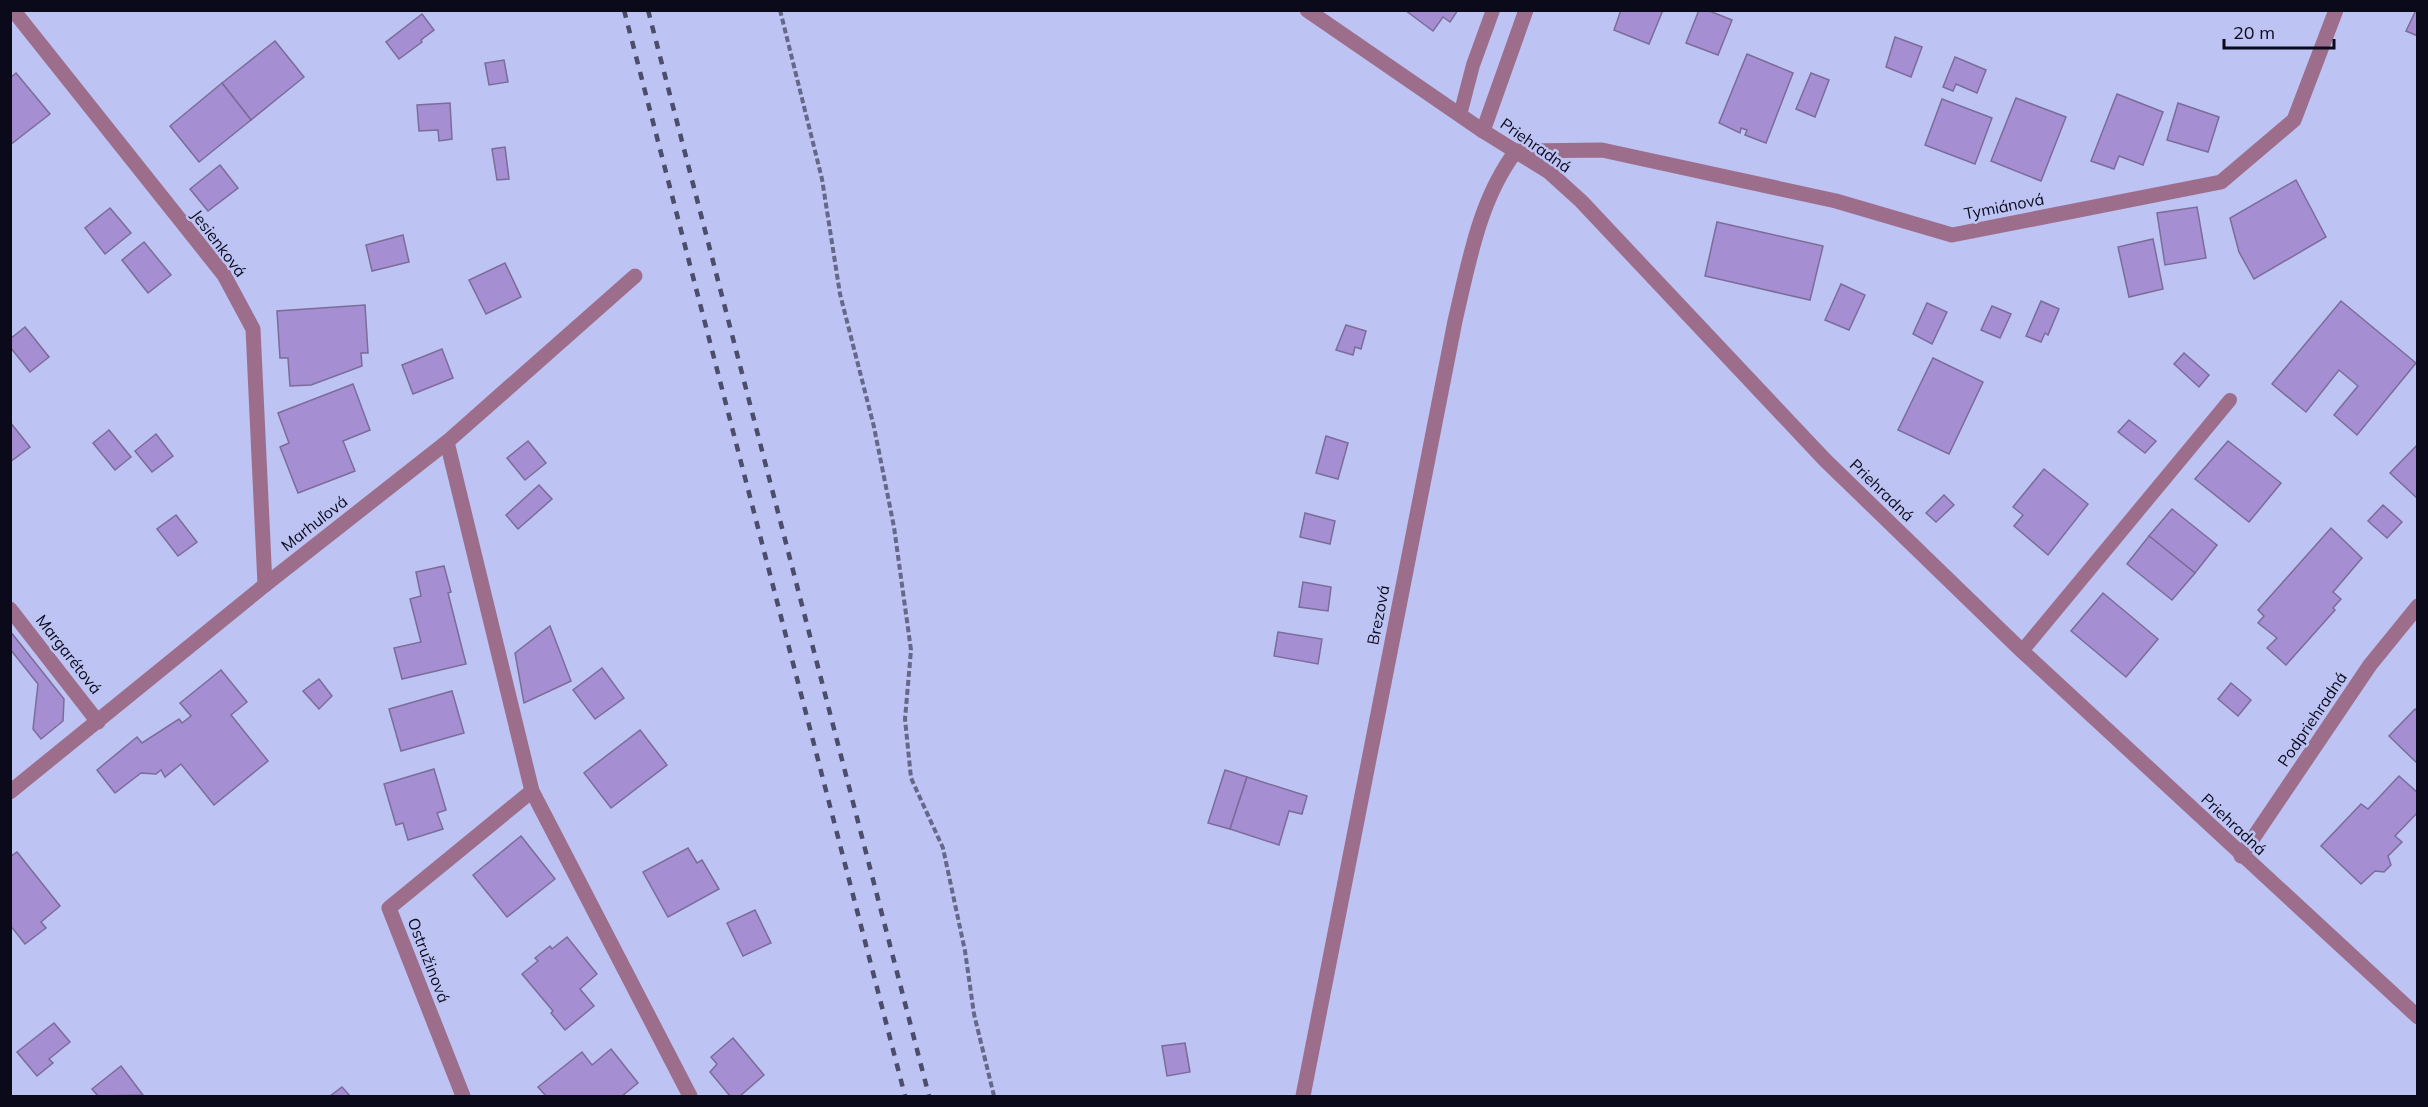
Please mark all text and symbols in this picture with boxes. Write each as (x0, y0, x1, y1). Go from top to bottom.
scale bar (2224, 12, 2334, 50)
text: 20 m (2233, 21, 2275, 44)
street label: Priehradná (1497, 113, 1575, 177)
street label: Tymiánová (1962, 188, 2046, 224)
street label: Jesienková (187, 205, 251, 281)
street label: Priehradná (1846, 454, 1918, 526)
street label: Marhuľová (277, 491, 351, 555)
street label: Brezová (1362, 583, 1394, 647)
street label: Margarétová (32, 610, 106, 698)
street label: Podpriehradná (2273, 668, 2351, 770)
street label: Priehradná (2197, 789, 2271, 859)
street label: Ostružinová (404, 915, 454, 1005)

